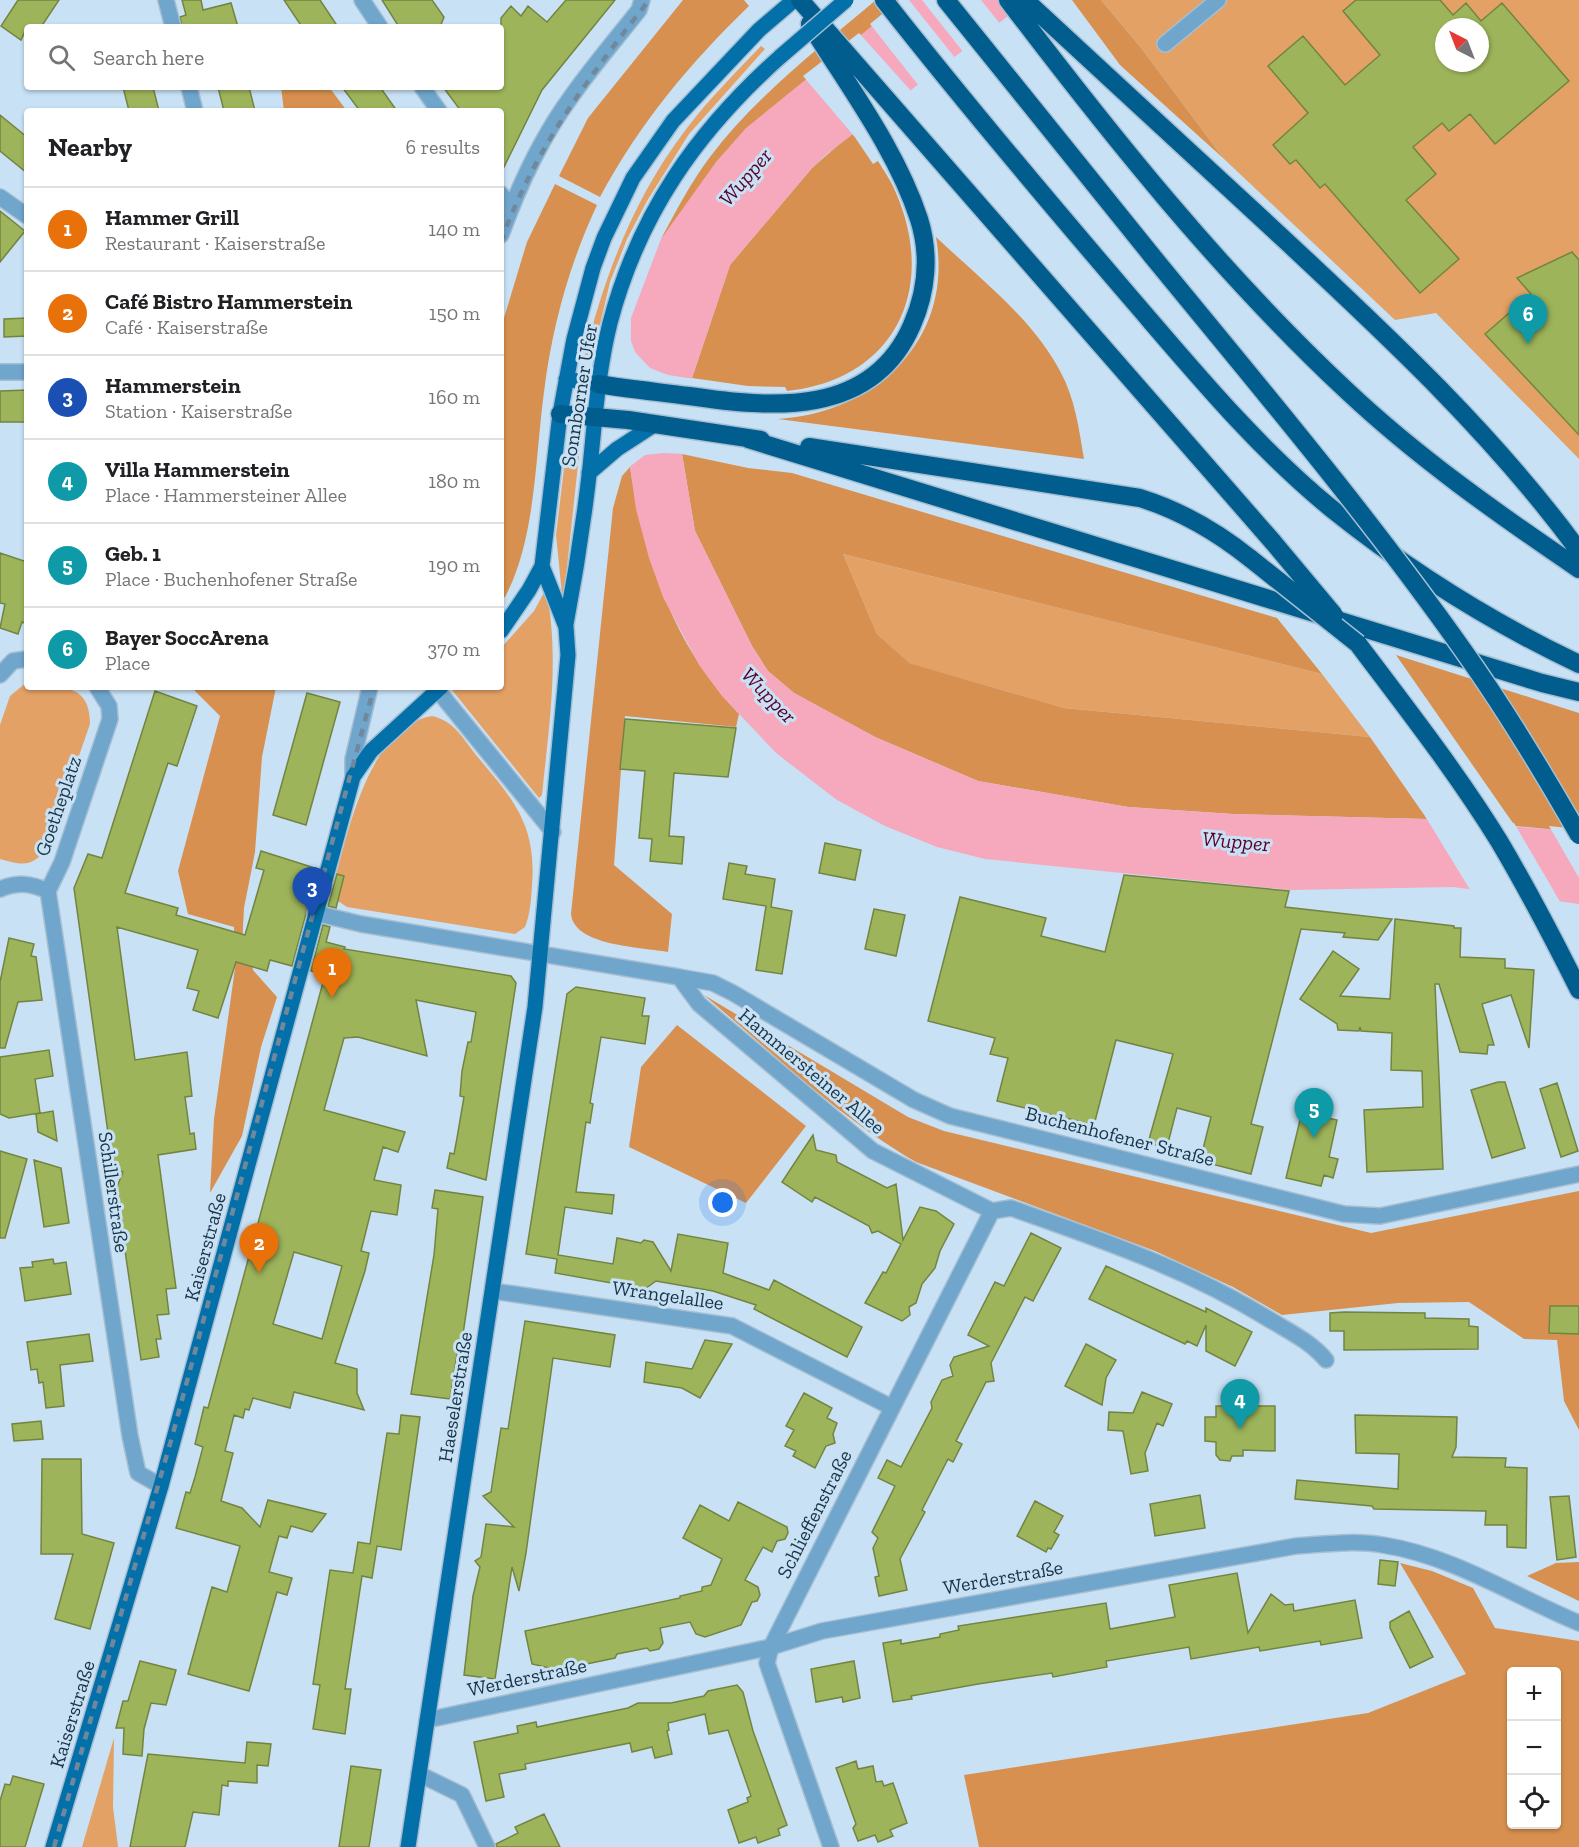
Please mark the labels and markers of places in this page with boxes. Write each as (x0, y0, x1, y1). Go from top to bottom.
pin: 6 (1508, 294, 1547, 344)
pin: 3 (292, 868, 332, 917)
pin: 1 (312, 948, 352, 998)
pin: 5 (1294, 1088, 1334, 1138)
pin: 2 (240, 1224, 278, 1273)
pin: 4 (1220, 1380, 1260, 1429)

